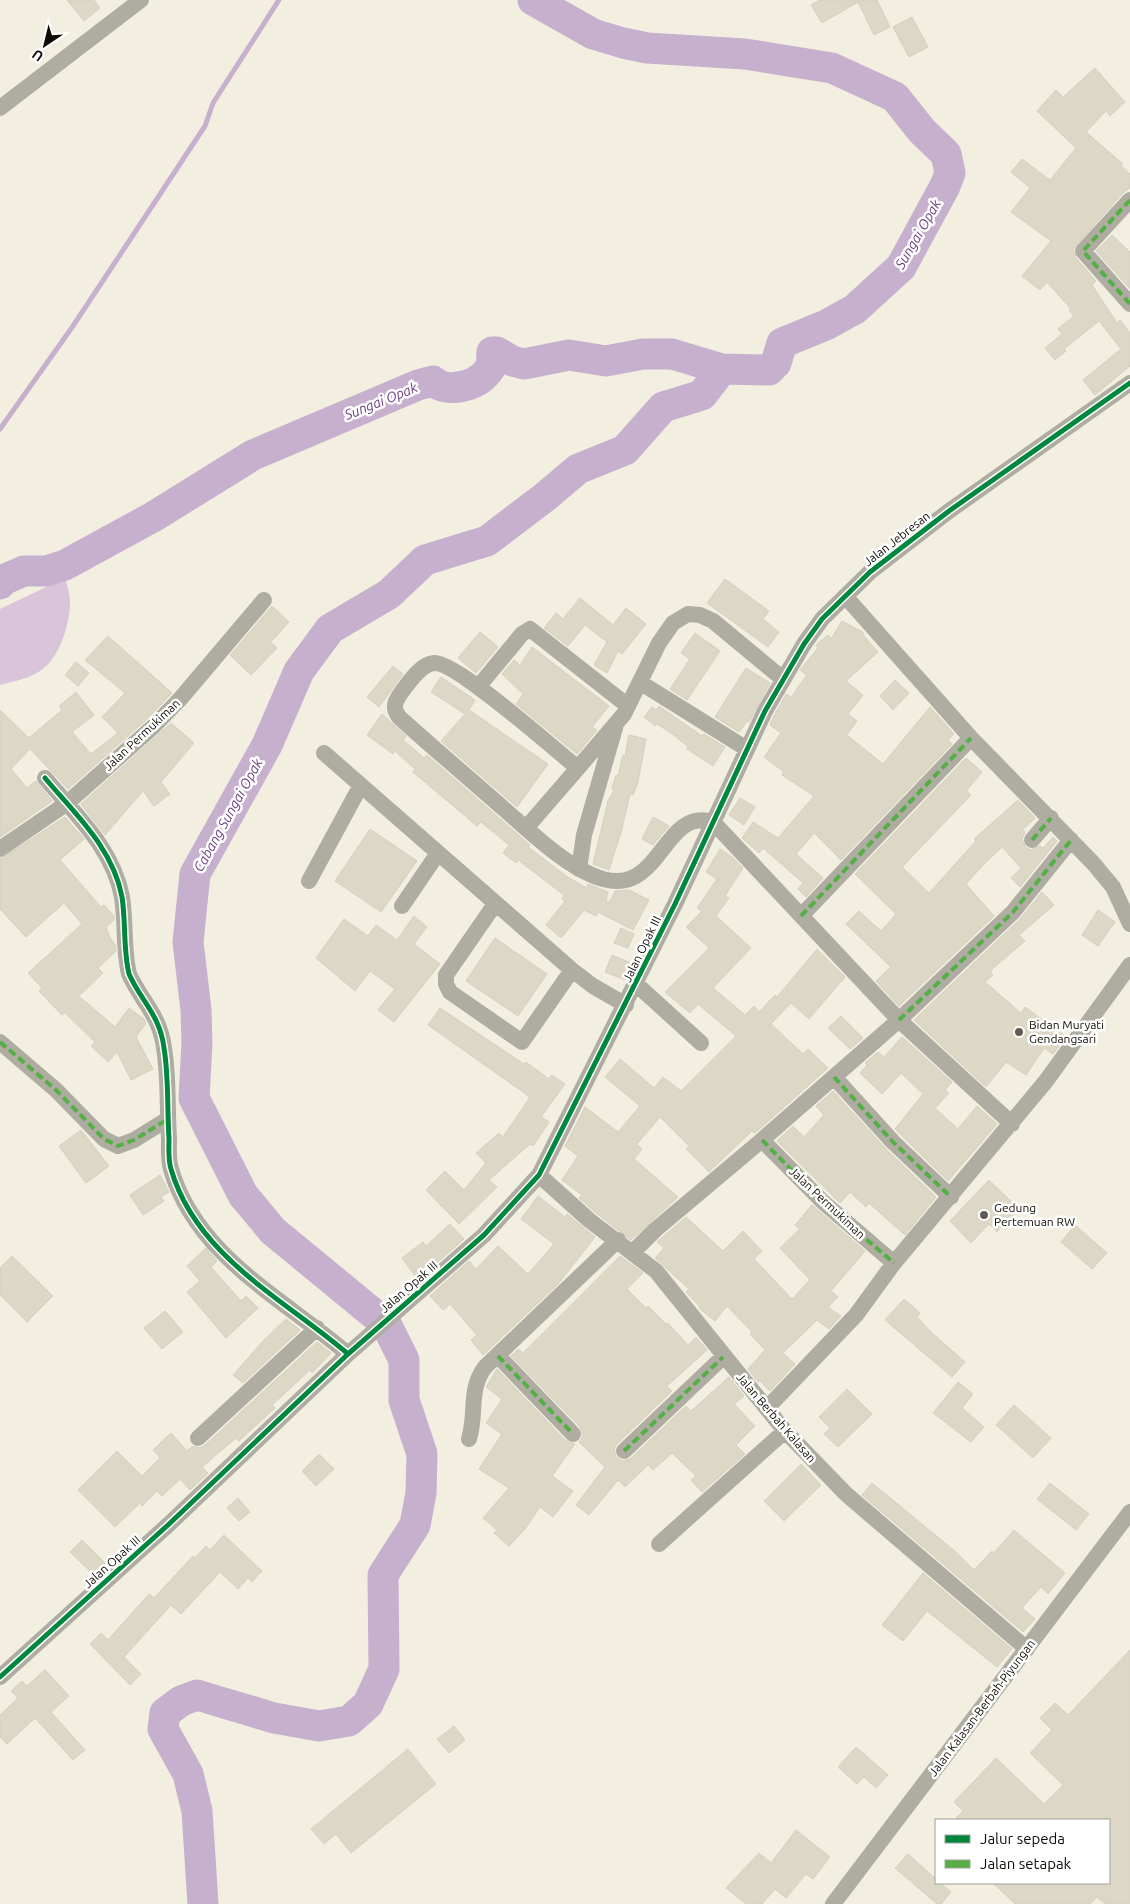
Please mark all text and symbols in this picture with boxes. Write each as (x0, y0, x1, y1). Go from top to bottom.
north arrow (20, 20, 70, 70)
text: U (29, 46, 46, 65)
water label: Sungai Opak (891, 196, 945, 272)
water label: Sungai Opak (341, 379, 421, 423)
street label: Jalan Jebresan (861, 509, 932, 568)
street label: Jalan Permukiman (101, 696, 182, 773)
water label: Cabang Sungai Opak (190, 755, 266, 874)
street label: Jalan Opak III (620, 914, 663, 984)
place label: Bidan Muryati Gendangsari (1029, 1018, 1104, 1045)
marker: Bidan Muryati Gendangsari (1013, 1026, 1025, 1038)
street label: Jalan Permukiman (787, 1164, 868, 1241)
place label: Gedung Pertemuan RW (994, 1201, 1075, 1228)
marker: Gedung Pertemuan RW (978, 1209, 990, 1221)
street label: Jalan Opak III (377, 1258, 440, 1315)
street label: Jalan Berbah Kalasan (734, 1371, 819, 1465)
street label: Jalan Opak III (81, 1533, 143, 1590)
street label: Jalan Kalasan-Berbah-Piyungan (926, 1637, 1037, 1778)
legend (935, 1819, 1110, 1884)
text: Jalur sepeda (980, 1830, 1065, 1847)
text: Jalan setapak (980, 1855, 1072, 1872)

